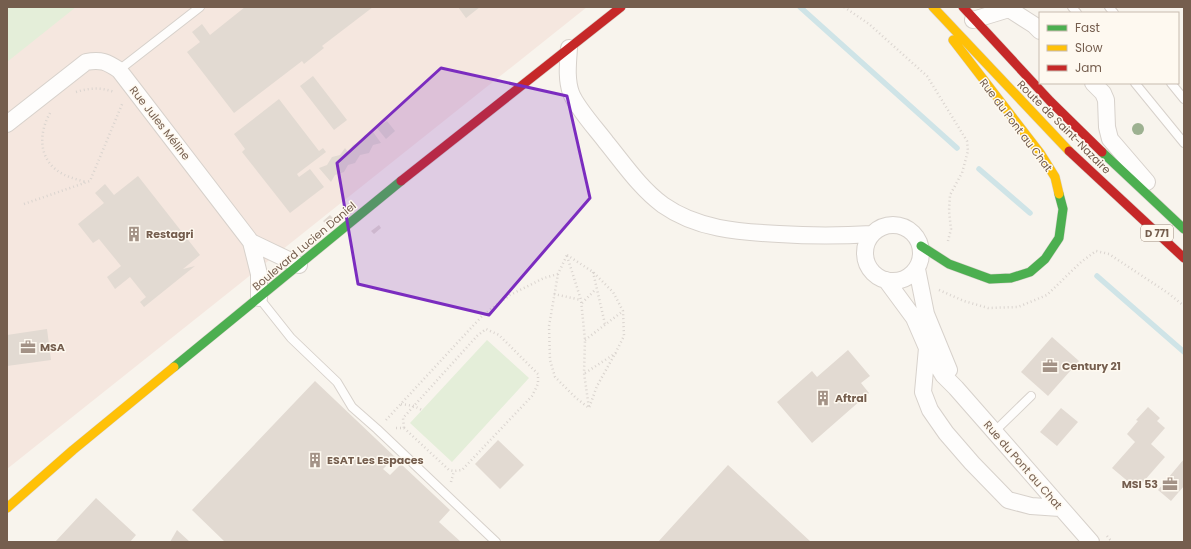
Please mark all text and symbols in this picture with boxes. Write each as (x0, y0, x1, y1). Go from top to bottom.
legend (1039, 12, 1179, 84)
text: Fast (1075, 19, 1100, 36)
text: Slow (1075, 39, 1103, 56)
text: Jam (1075, 59, 1102, 76)
street label: Rue du Pont au Chat (976, 75, 1056, 175)
street label: Route de Saint-Nazaire (1014, 77, 1115, 178)
street label: Rue Jules Méline (126, 83, 194, 164)
street label: Boulevard Lucien Daniel (249, 198, 359, 294)
building icon: Restagri (125, 225, 143, 243)
road number: D 771 (1141, 225, 1173, 241)
place label: Restagri (146, 226, 193, 242)
office icon: MSA (19, 338, 37, 356)
place label: MSA (40, 339, 65, 355)
office icon: Century 21 (1041, 357, 1059, 375)
place label: Century 21 (1062, 358, 1121, 374)
building icon: Aftral (814, 389, 832, 407)
place label: Aftral (835, 390, 867, 406)
street label: Rue du Pont au Chat (980, 417, 1066, 513)
building icon: ESAT Les Espaces (306, 451, 324, 469)
place label: ESAT Les Espaces (327, 452, 424, 468)
office icon: MSI 53 (1161, 475, 1179, 493)
place label: MSI 53 (1122, 476, 1158, 492)

